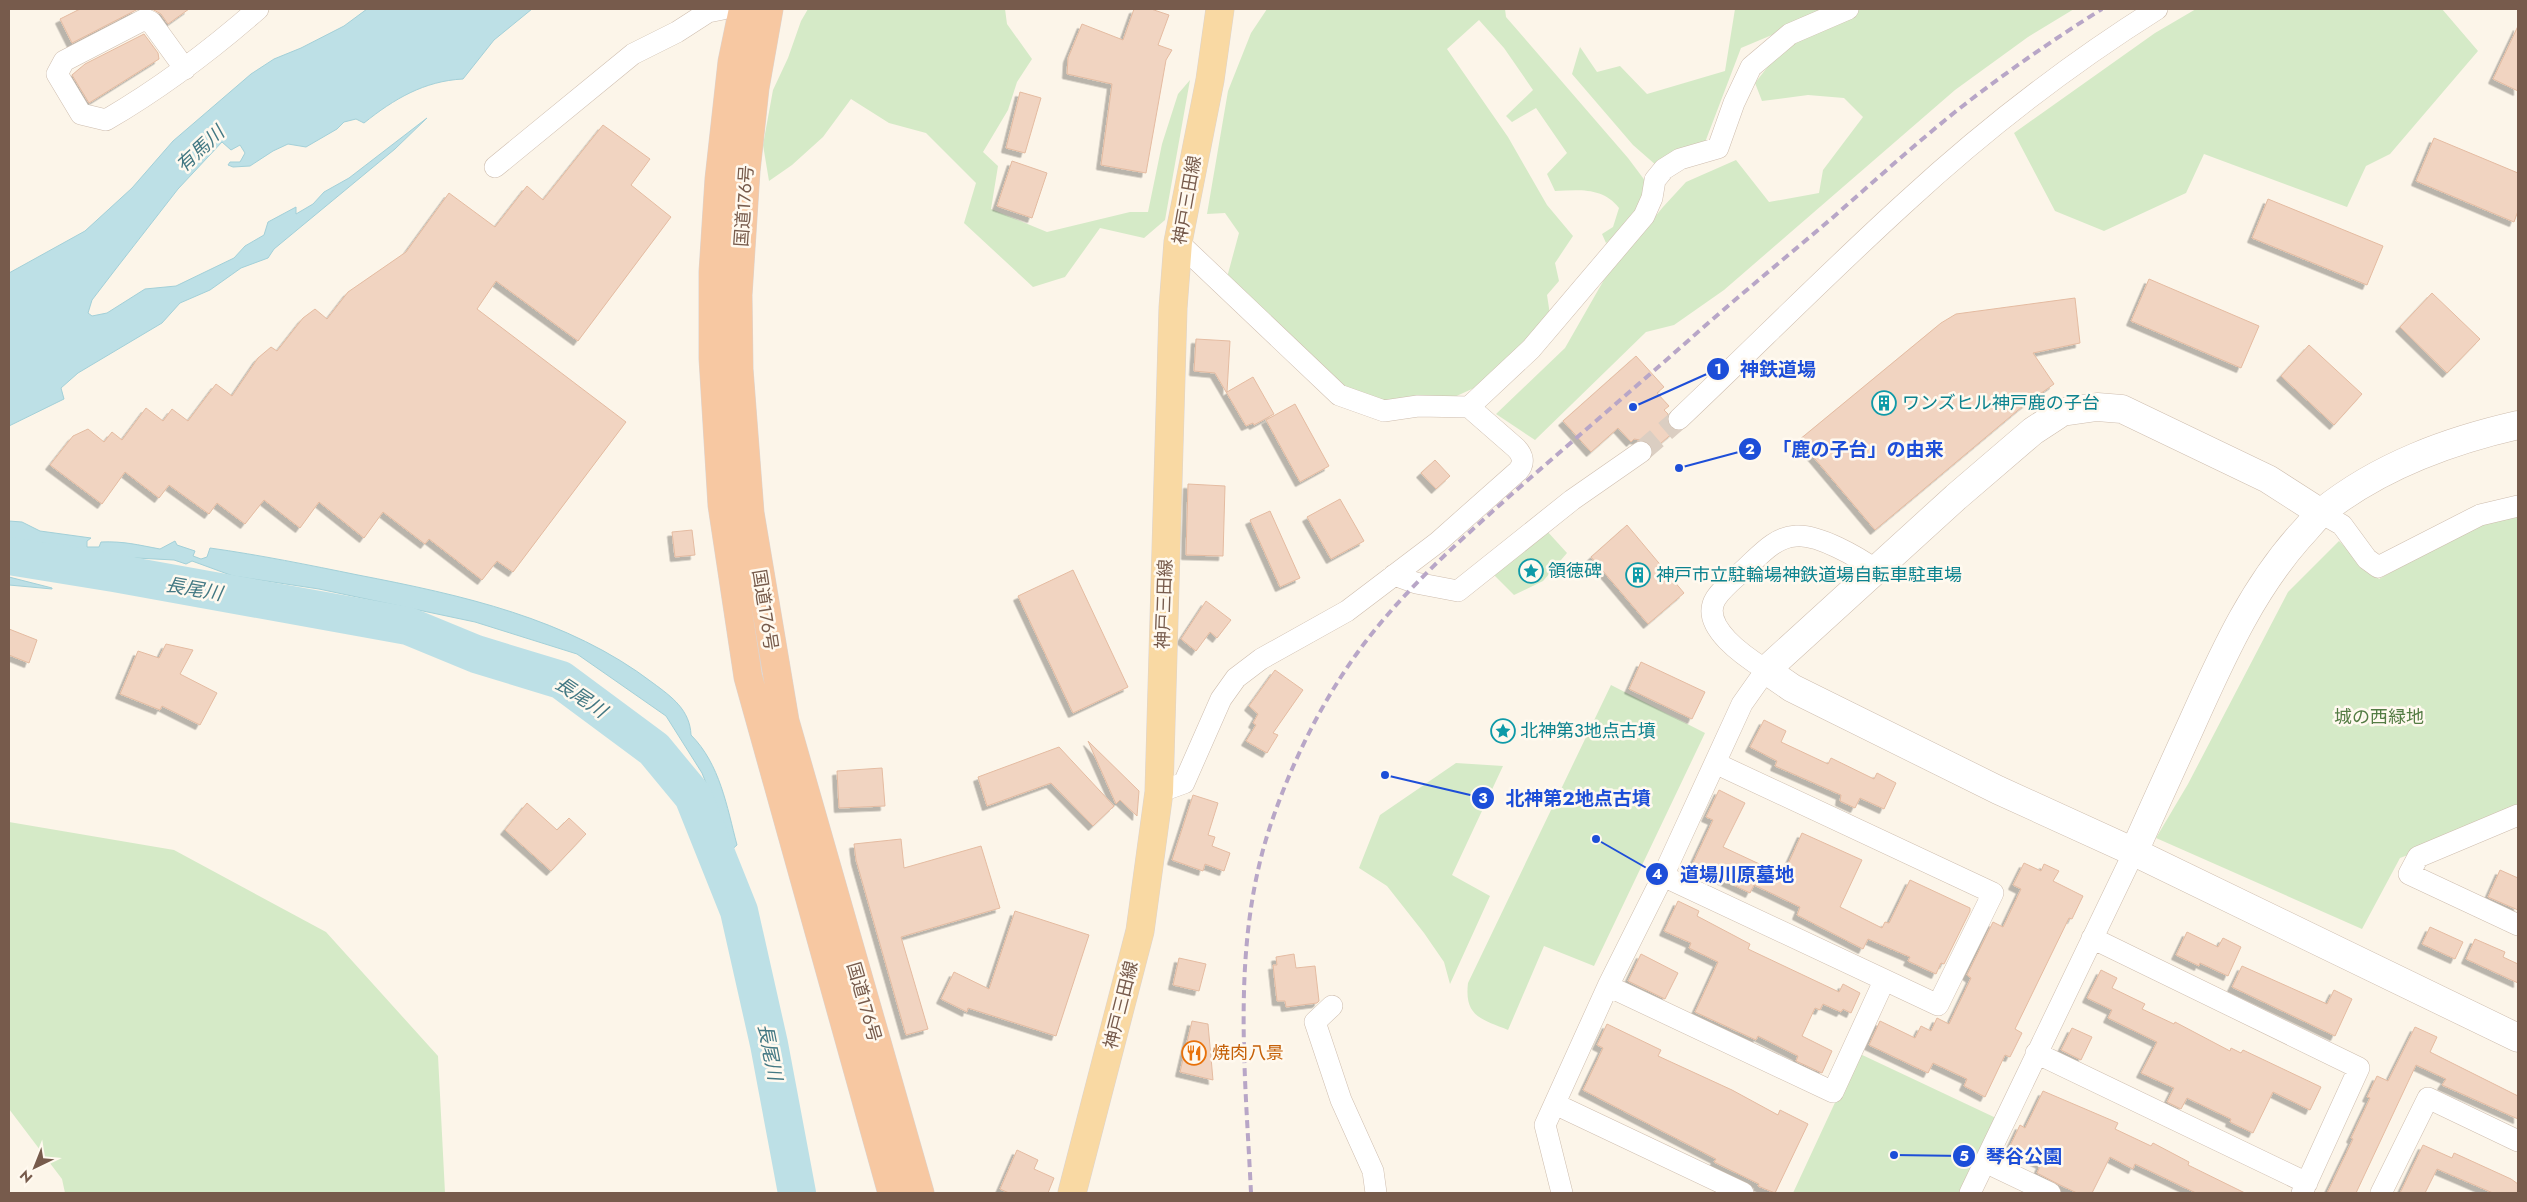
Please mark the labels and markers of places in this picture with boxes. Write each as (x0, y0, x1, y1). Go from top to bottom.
callout: 神鉄道場 (1705, 352, 1826, 386)
building icon: ワンズヒル神戸鹿の子台 (1871, 390, 1897, 416)
place label: ワンズヒル神戸鹿の子台 (1902, 390, 2100, 416)
callout: 「鹿の子台」の由来 (1738, 432, 1954, 466)
place icon: 領徳碑 (1518, 558, 1544, 584)
place label: 領徳碑 (1548, 558, 1602, 584)
building icon: 神戸市立駐輪場神鉄道場自転車駐車場 (1625, 562, 1651, 588)
place label: 神戸市立駐輪場神鉄道場自転車駐車場 (1656, 562, 1962, 588)
place icon: 北神第3地点古墳 (1490, 718, 1516, 744)
place label: 北神第3地点古墳 (1520, 718, 1656, 744)
callout: 北神第2地点古墳 (1471, 781, 1661, 815)
callout: 道場川原墓地 (1645, 857, 1804, 891)
restaurant icon: 焼肉八景 (1181, 1040, 1207, 1066)
place label: 焼肉八景 (1212, 1040, 1284, 1066)
callout: 琴谷公園 (1951, 1139, 2072, 1173)

